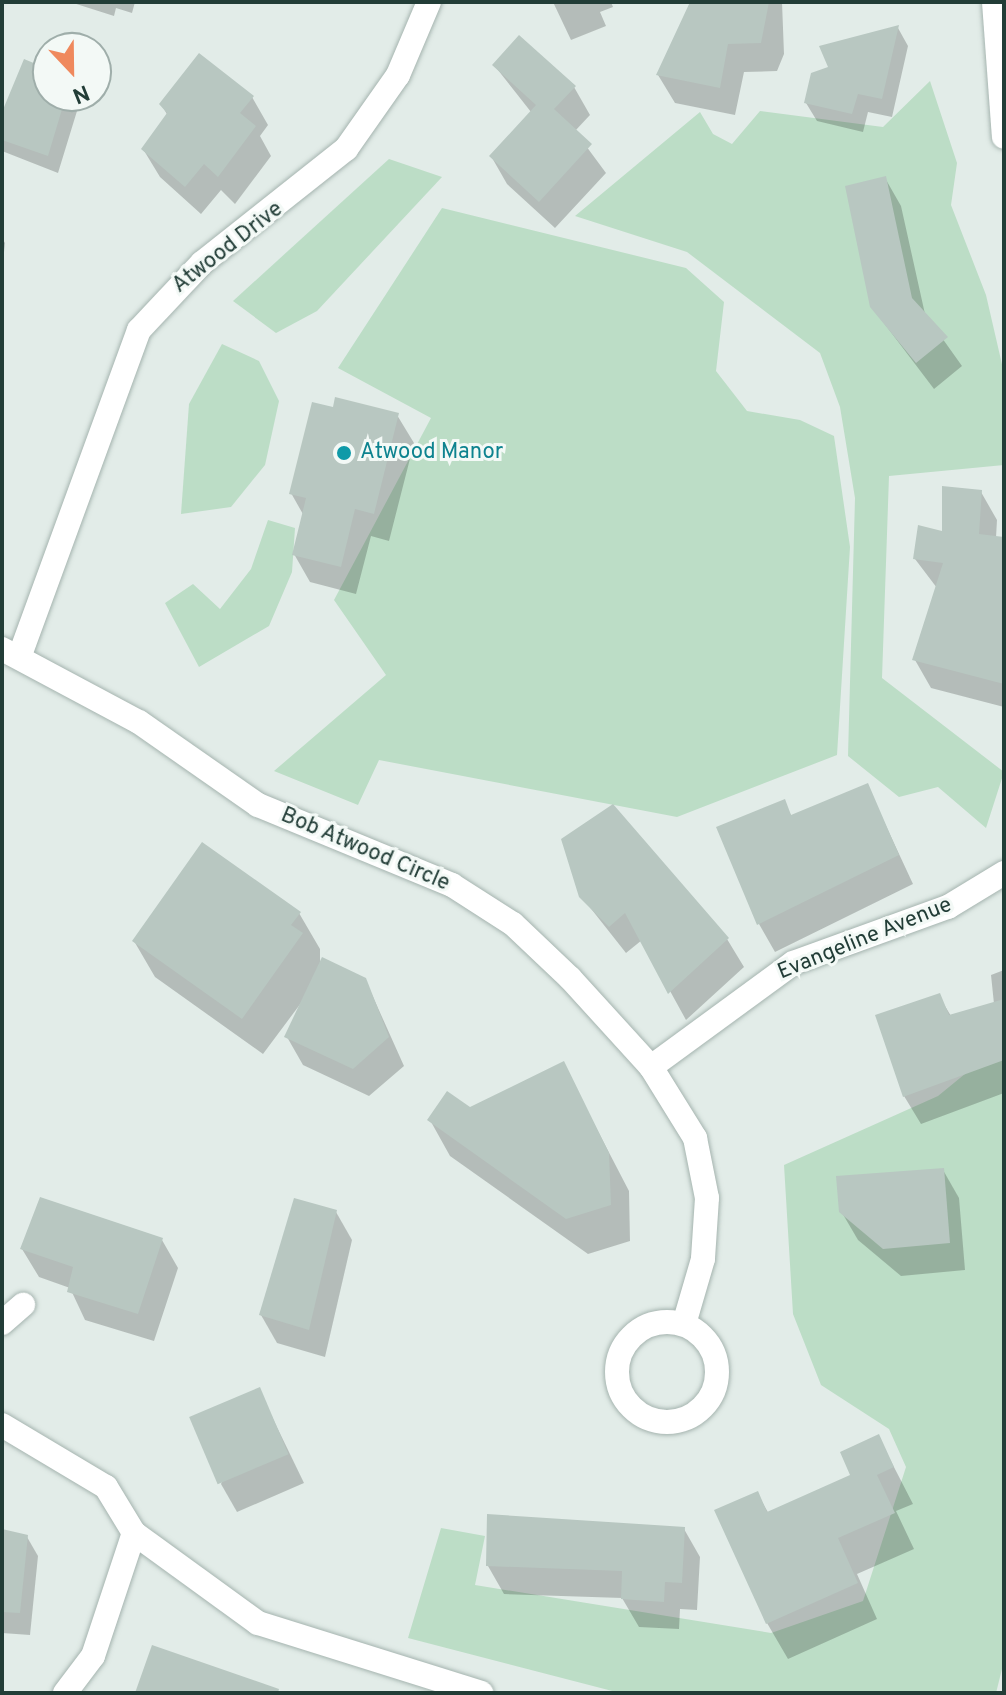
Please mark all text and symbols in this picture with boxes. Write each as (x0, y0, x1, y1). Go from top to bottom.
north arrow (32, 32, 112, 112)
text: N (68, 77, 93, 108)
street label: Atwood Drive (167, 197, 289, 299)
place label: Atwood Manor (360, 440, 503, 466)
marker: Atwood Manor (335, 444, 353, 462)
street label: Bob Atwood Circle (276, 802, 454, 898)
street label: Evangeline Avenue (774, 892, 956, 986)

